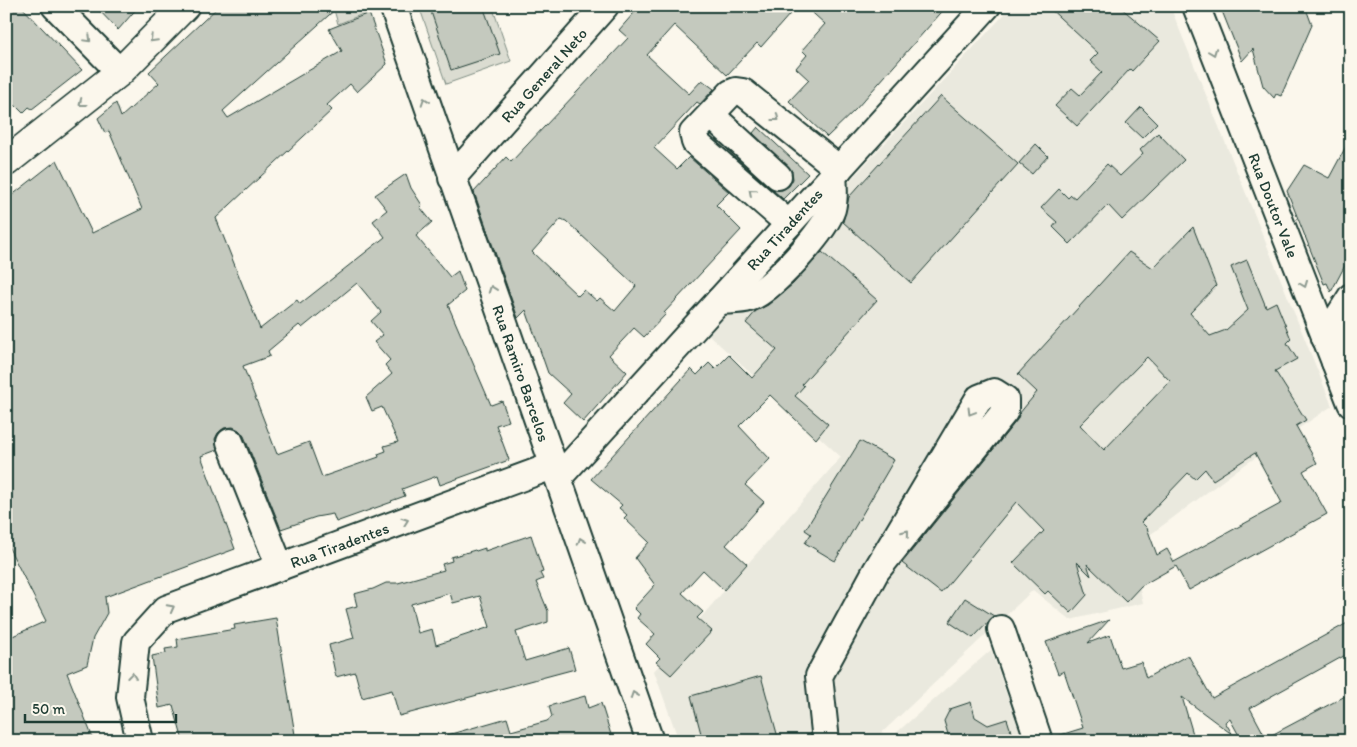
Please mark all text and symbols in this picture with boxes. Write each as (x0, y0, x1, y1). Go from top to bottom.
street label: Rua General Neto (497, 24, 591, 126)
one-way arrow (82, 34, 91, 43)
one-way arrow (150, 34, 159, 43)
one-way arrow (1207, 47, 1217, 55)
one-way arrow (79, 97, 88, 105)
one-way arrow (421, 97, 431, 106)
one-way arrow (770, 113, 779, 121)
street label: Rua Doutor Vale (1244, 150, 1302, 261)
street label: Rua Tiradentes (743, 185, 827, 274)
one-way arrow (749, 189, 758, 198)
one-way arrow (1299, 280, 1309, 288)
one-way arrow (488, 285, 498, 294)
street label: Rua Ramiro Barcelos (488, 302, 554, 444)
one-way arrow (968, 406, 978, 415)
one-way arrow (400, 517, 408, 527)
street label: Rua Tiradentes (288, 518, 392, 572)
one-way arrow (901, 530, 909, 539)
one-way arrow (577, 537, 587, 546)
one-way arrow (165, 604, 174, 614)
one-way arrow (126, 671, 137, 679)
one-way arrow (630, 691, 640, 699)
scale bar (25, 692, 176, 724)
text: 50 m (32, 700, 65, 718)

